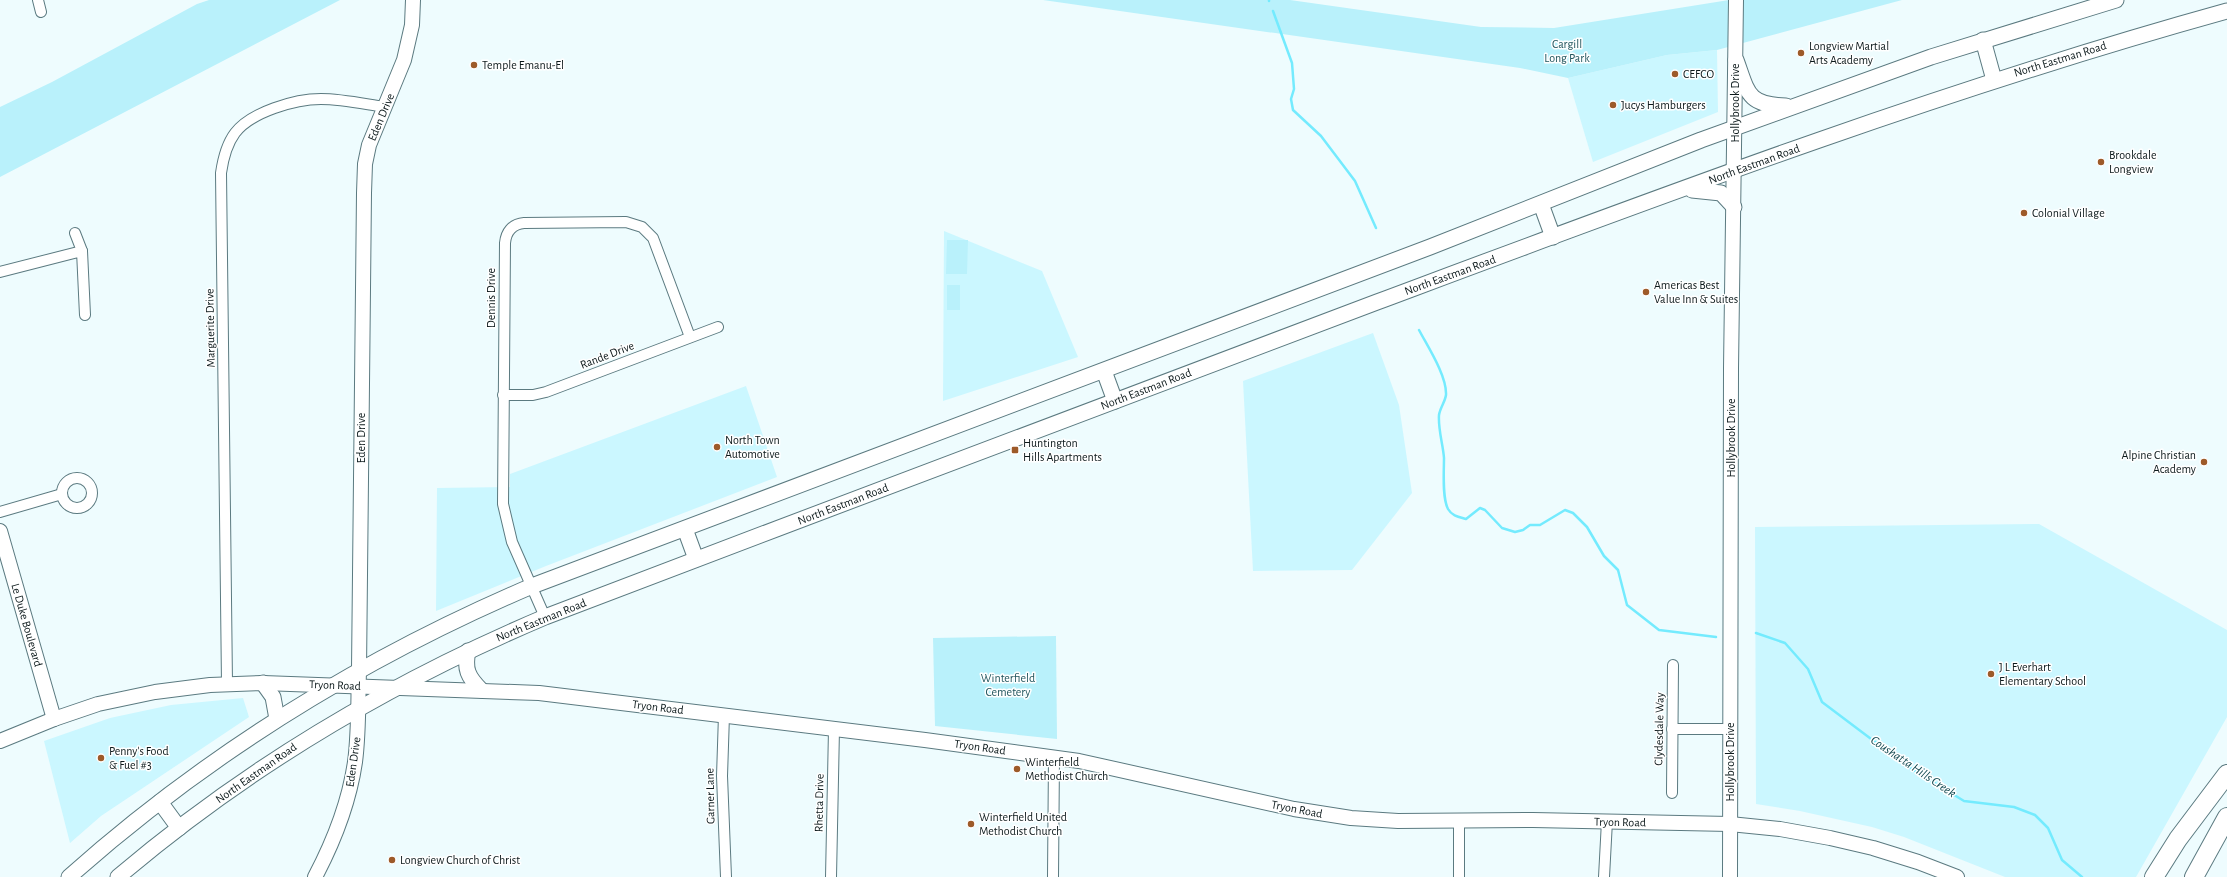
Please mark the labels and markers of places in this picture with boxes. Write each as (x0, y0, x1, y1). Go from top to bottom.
place label: Longview Martial Arts Academy (1809, 40, 1889, 67)
marker: Longview Martial Arts Academy (1796, 48, 1806, 58)
place label: Temple Emanu-El (482, 59, 564, 71)
marker: Temple Emanu-El (469, 60, 479, 70)
place label: CEFCO (1683, 68, 1714, 80)
marker: CEFCO (1670, 69, 1680, 79)
place label: Jucys Hamburgers (1621, 99, 1706, 112)
marker: Jucys Hamburgers (1608, 100, 1618, 110)
place label: Brookdale Longview (2109, 149, 2157, 175)
marker: Brookdale Longview (2096, 157, 2106, 167)
place label: Colonial Village (2032, 207, 2105, 219)
marker: Colonial Village (2019, 208, 2029, 218)
place label: Americas Best Value Inn & Suites (1654, 279, 1738, 305)
marker: Americas Best Value Inn & Suites (1641, 287, 1651, 297)
place label: North Town Automotive (725, 434, 780, 460)
place label: Huntington Hills Apartments (1023, 437, 1102, 463)
marker: North Town Automotive (712, 442, 722, 452)
marker: Huntington Hills Apartments (1010, 445, 1020, 455)
place label: Alpine Christian Academy (2121, 449, 2196, 476)
marker: Alpine Christian Academy (2199, 457, 2209, 467)
place label: J L Everhart Elementary School (1999, 661, 2086, 688)
marker: J L Everhart Elementary School (1986, 669, 1996, 679)
place label: Penny's Food & Fuel #3 (109, 745, 169, 771)
marker: Penny's Food & Fuel #3 (96, 753, 106, 763)
place label: Winterfield Methodist Church (1025, 756, 1108, 782)
marker: Winterfield Methodist Church (1012, 764, 1022, 774)
place label: Winterfield United Methodist Church (979, 811, 1067, 837)
marker: Winterfield United Methodist Church (966, 819, 976, 829)
place label: Longview Church of Christ (400, 854, 520, 866)
marker: Longview Church of Christ (387, 855, 397, 865)

